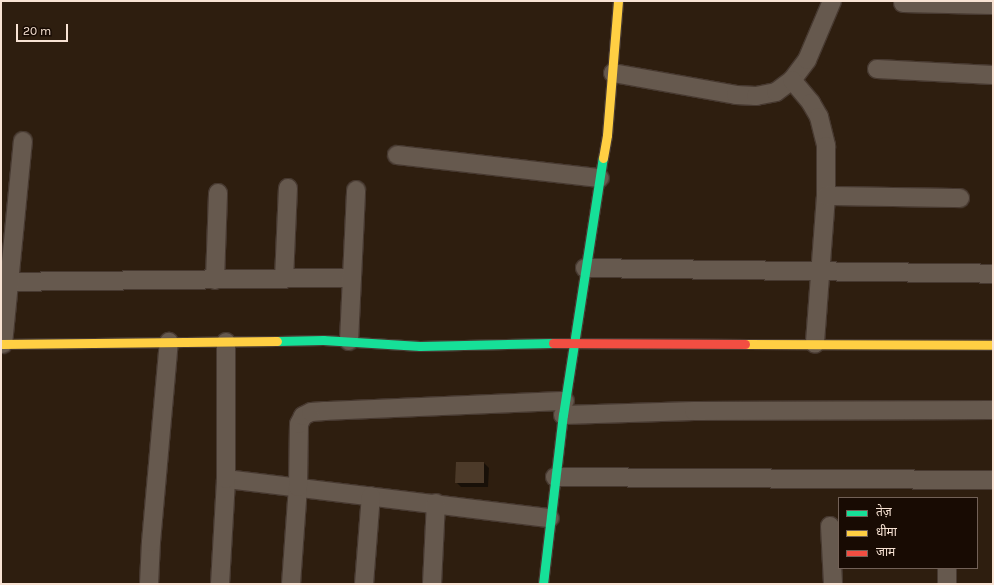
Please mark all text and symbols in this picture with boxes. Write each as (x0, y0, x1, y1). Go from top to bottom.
scale bar (18, 16, 70, 42)
text: 20 m (23, 24, 51, 38)
legend (838, 497, 978, 569)
text: तेज़ (876, 505, 892, 519)
text: धीमा (876, 525, 897, 539)
text: जाम (876, 545, 895, 559)

